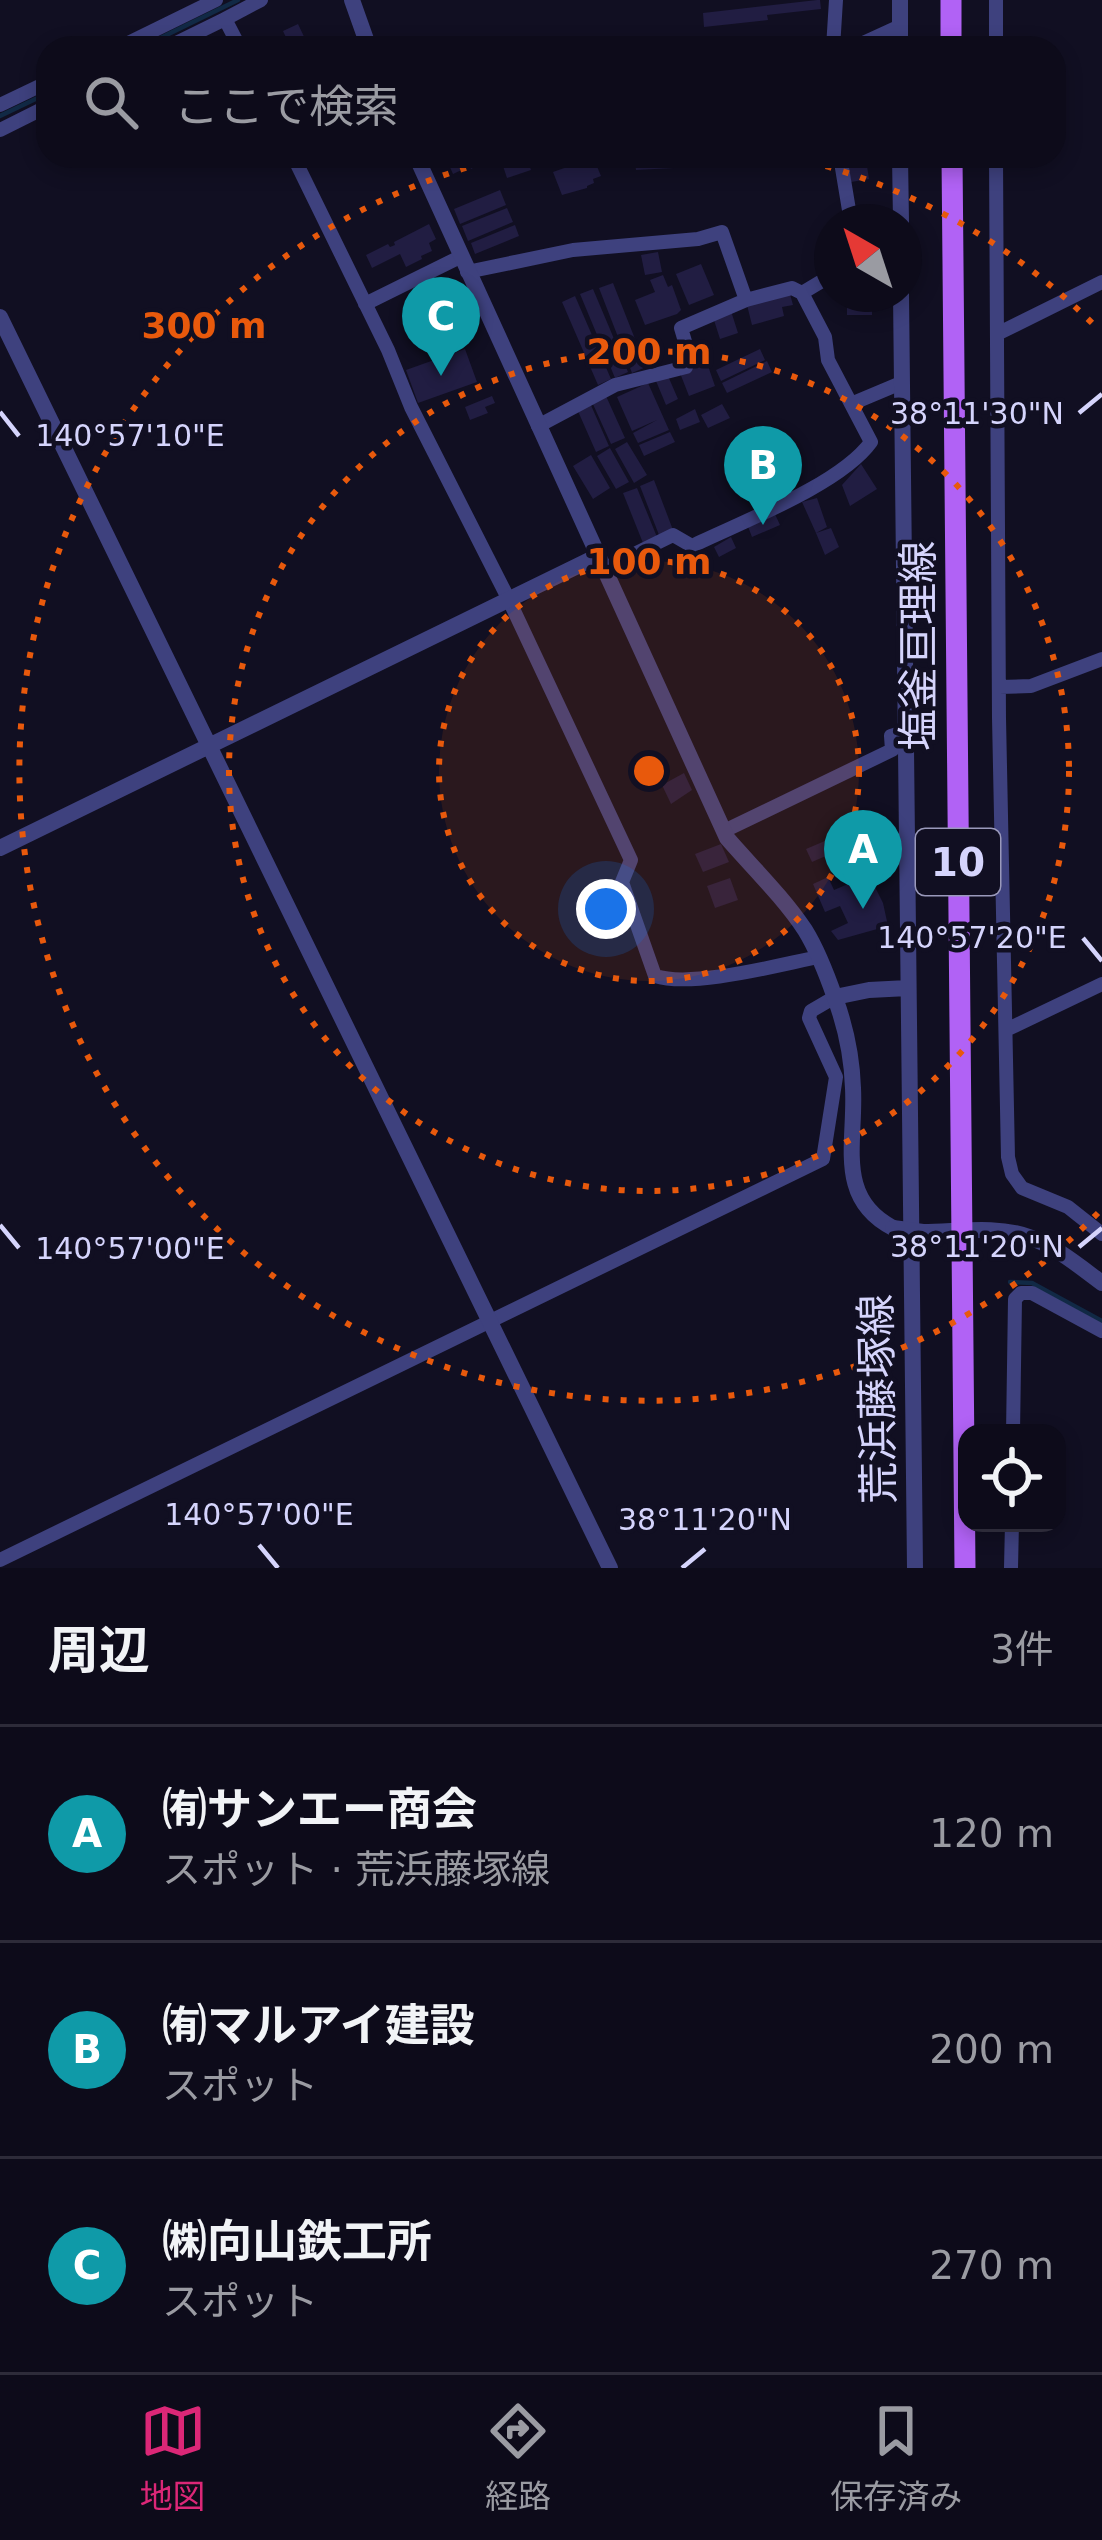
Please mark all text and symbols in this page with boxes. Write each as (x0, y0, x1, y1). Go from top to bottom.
search box (36, 36, 1066, 168)
icon: search (78, 69, 144, 135)
text: ここで検索 (174, 80, 399, 133)
north arrow (814, 204, 922, 312)
pin: C (402, 277, 480, 376)
text: 300 m (141, 305, 267, 346)
text: 200 m (586, 331, 712, 372)
text: 38°11'30"N (890, 396, 1064, 431)
text: 140°57'10"E (35, 418, 225, 453)
pin: B (724, 426, 802, 525)
text: 100 m (586, 541, 712, 582)
street label: 塩釜亘理線 (894, 541, 943, 751)
centre of rings (628, 750, 670, 792)
pin: A (824, 810, 902, 909)
road number: 10 (916, 829, 1000, 895)
your location (576, 879, 636, 939)
text: 140°57'20"E (877, 920, 1067, 955)
text: 38°11'20"N (890, 1229, 1064, 1264)
text: 140°57'00"E (35, 1231, 225, 1266)
street label: 荒浜藤塚線 (851, 1294, 904, 1504)
map controls (958, 1424, 1066, 1532)
button: locate (958, 1424, 1066, 1532)
text: 140°57'00"E (164, 1497, 354, 1532)
text: 38°11'20"N (618, 1502, 792, 1537)
text: 周辺 (48, 1621, 150, 1680)
text: 3件 (990, 1627, 1054, 1672)
text: ㈲サンエー商会 (162, 1783, 477, 1836)
text: A (72, 1811, 102, 1856)
text: 120 m (929, 1811, 1054, 1856)
text: スポット · 荒浜藤塚線 (162, 1847, 550, 1892)
text: ㈲マルアイ建設 (162, 1999, 475, 2052)
text: B (72, 2027, 102, 2072)
text: 200 m (929, 2027, 1054, 2072)
text: スポット (162, 2063, 318, 2108)
text: ㈱向山鉄工所 (162, 2215, 432, 2268)
text: C (73, 2243, 101, 2288)
text: 270 m (929, 2243, 1054, 2288)
text: スポット (162, 2279, 318, 2324)
tab: 地図 (140, 2398, 206, 2518)
tab: 経路 (485, 2398, 551, 2518)
tab: 保存済み (830, 2398, 962, 2518)

